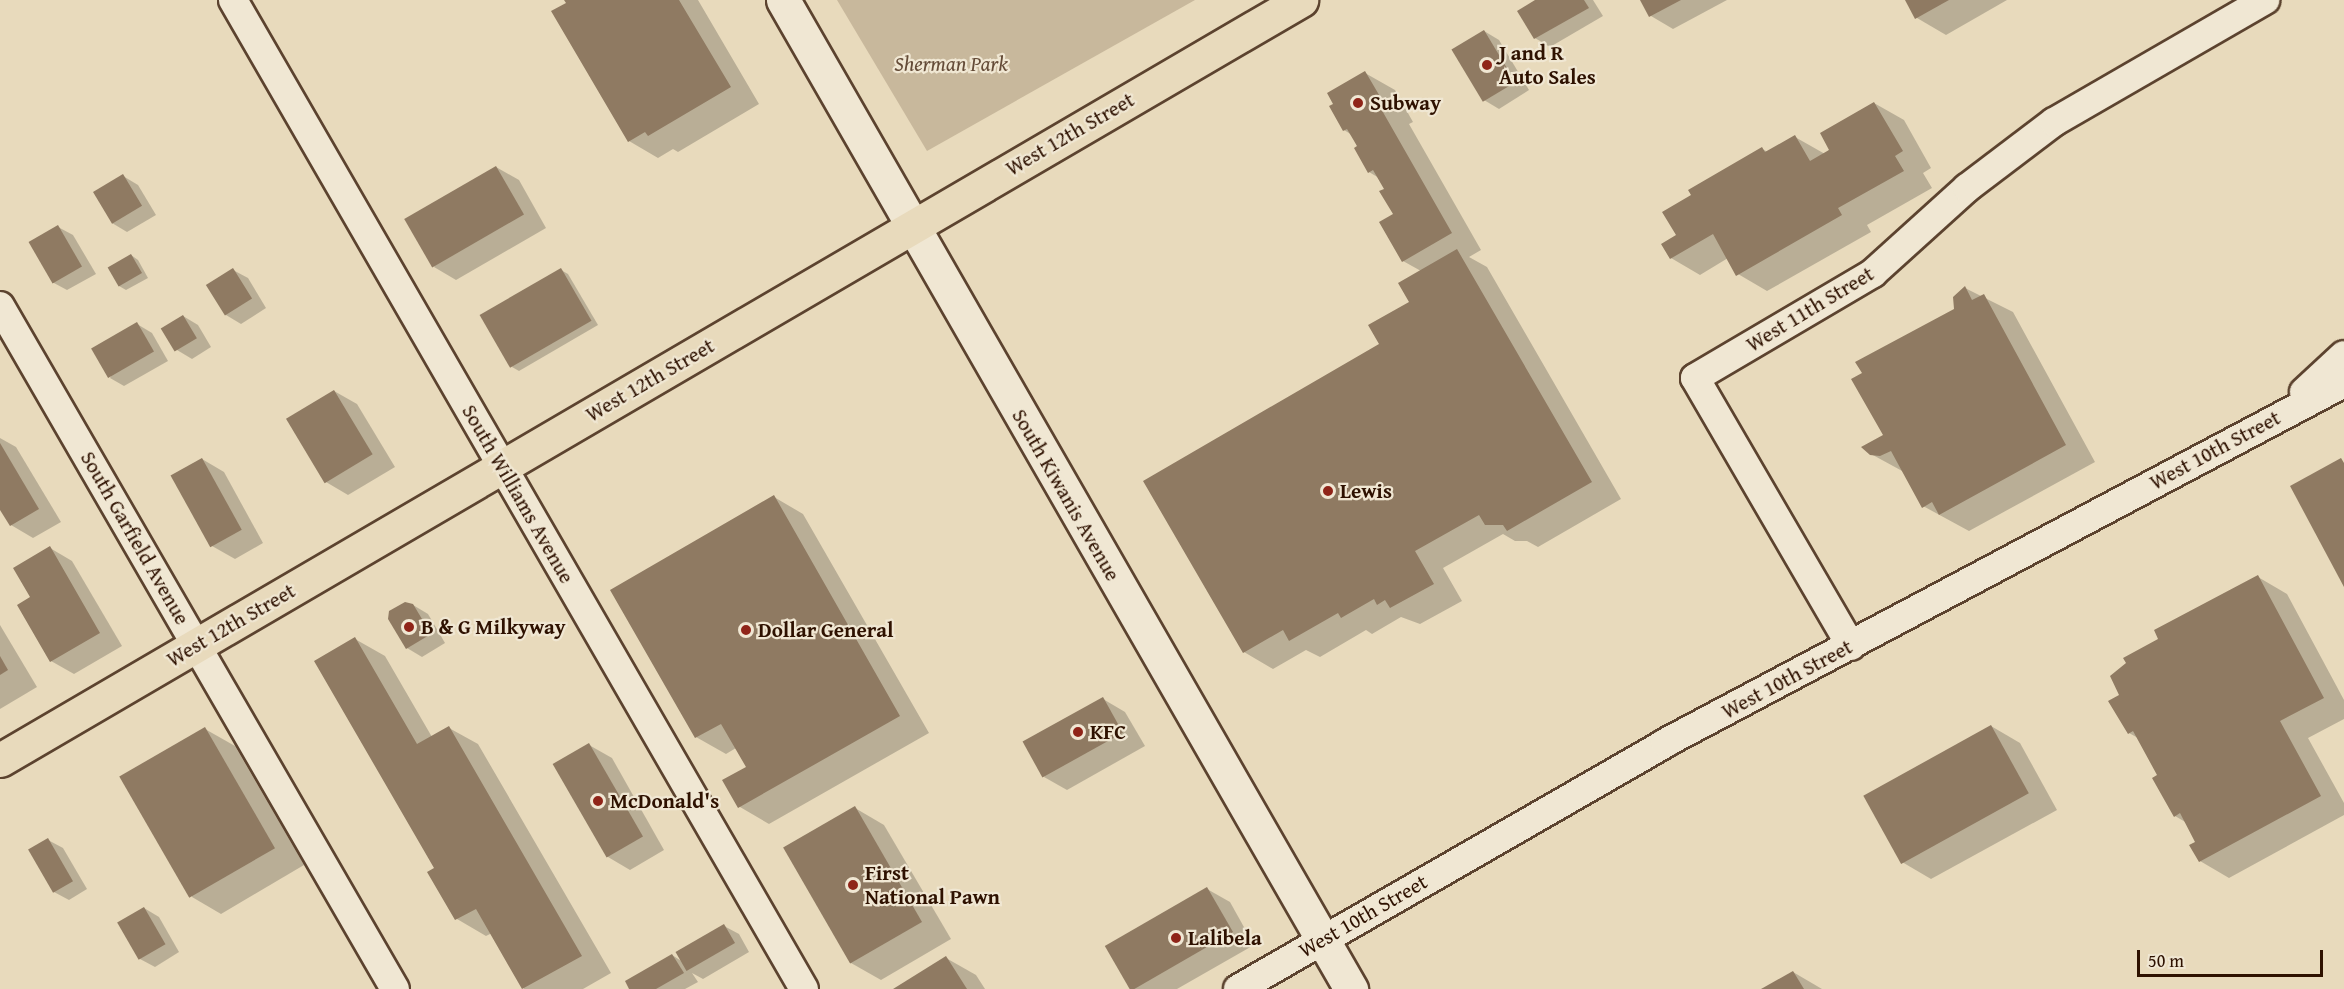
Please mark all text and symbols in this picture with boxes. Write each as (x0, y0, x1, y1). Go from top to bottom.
place label: J and R Auto Sales (1499, 40, 1596, 90)
park label: Sherman Park (894, 51, 1008, 77)
marker: J and R Auto Sales (1480, 58, 1494, 72)
street label: West 12th Street (1001, 87, 1139, 181)
place label: Subway (1370, 90, 1441, 116)
marker: Subway (1351, 96, 1365, 110)
street label: West 11th Street (1742, 261, 1878, 357)
street label: West 12th Street (581, 333, 719, 427)
street label: South Williams Avenue (457, 400, 579, 588)
street label: South Kiwanis Avenue (1007, 405, 1125, 585)
street label: West 10th Street (2145, 405, 2285, 495)
street label: South Garfield Avenue (75, 447, 195, 629)
place label: Lewis (1340, 478, 1392, 504)
marker: Lewis (1321, 484, 1335, 498)
street label: West 12th Street (162, 578, 300, 672)
place label: B & G Milkyway (421, 614, 565, 640)
place label: Dollar General (758, 617, 893, 643)
marker: B & G Milkyway (402, 620, 416, 634)
marker: Dollar General (739, 623, 753, 637)
street label: West 10th Street (1717, 634, 1857, 724)
place label: KFC (1090, 719, 1126, 745)
marker: KFC (1071, 725, 1085, 739)
place label: McDonald's (610, 788, 719, 814)
marker: McDonald's (591, 794, 605, 808)
place label: First National Pawn (865, 860, 1000, 910)
street label: West 10th Street (1294, 869, 1432, 963)
marker: First National Pawn (846, 878, 860, 892)
place label: Lalibela (1188, 925, 1262, 951)
marker: Lalibela (1169, 931, 1183, 945)
scale bar (2140, 938, 2326, 976)
text: 50 m (2148, 947, 2184, 974)

